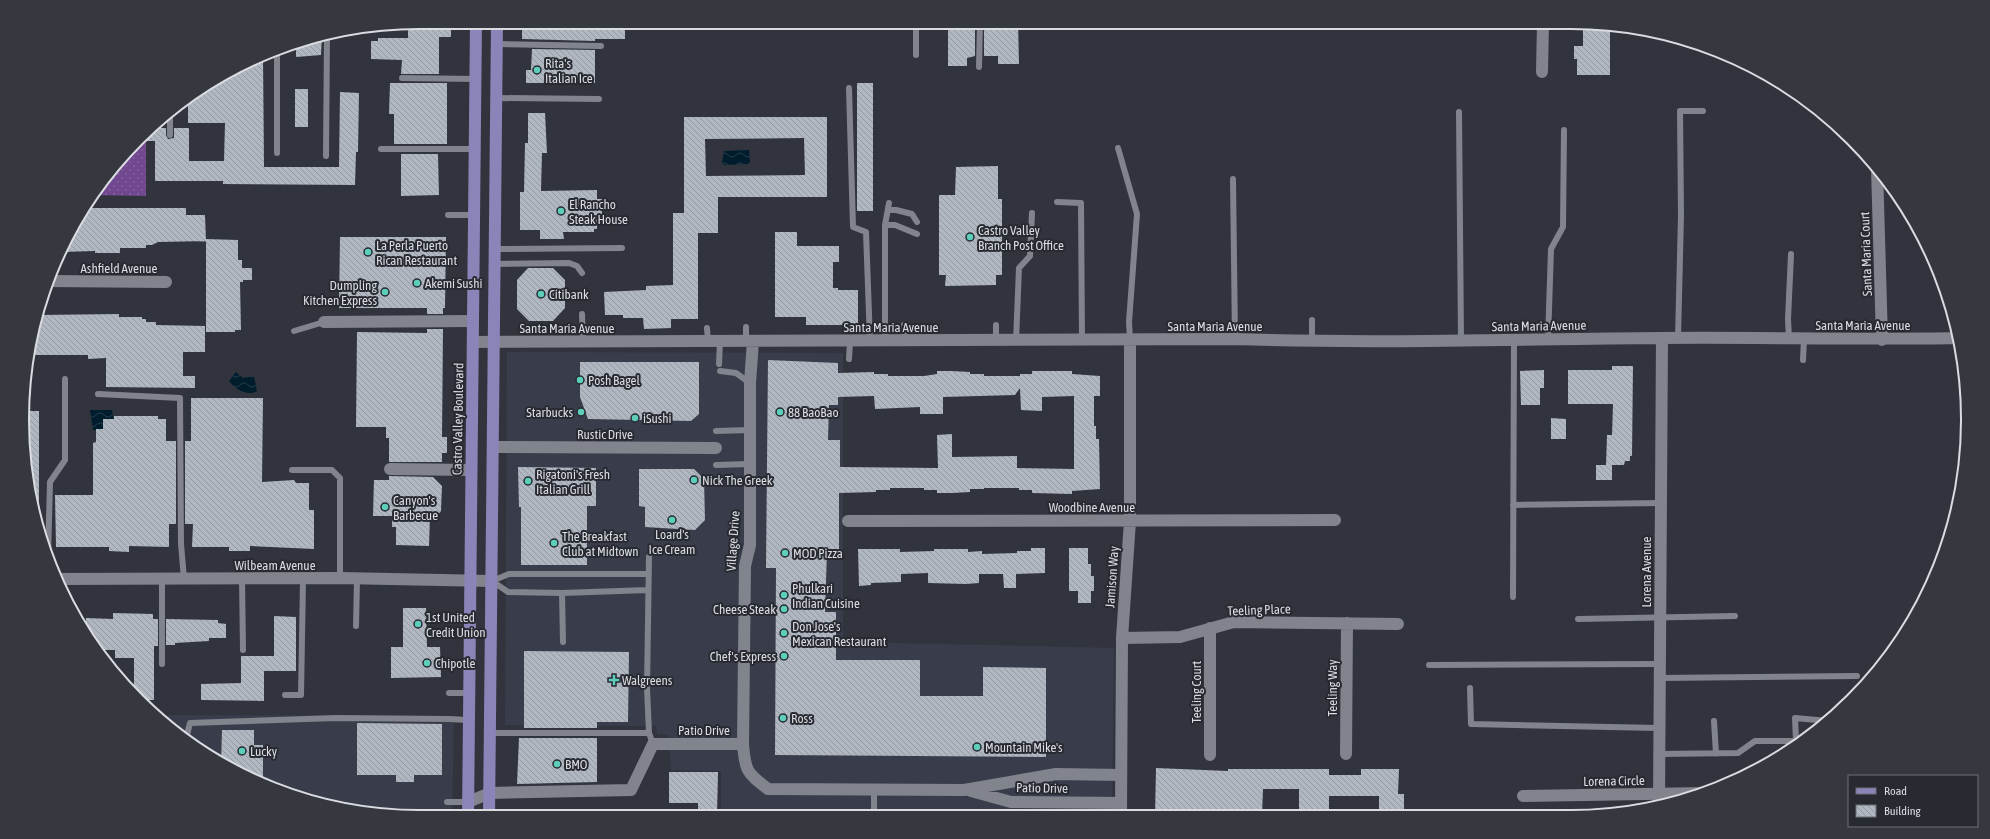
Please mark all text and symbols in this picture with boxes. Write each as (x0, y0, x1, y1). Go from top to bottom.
place label: Rita's Italian Ice (545, 56, 593, 86)
marker: Rita's Italian Ice (532, 65, 542, 75)
place label: El Rancho Steak House (569, 197, 628, 227)
marker: El Rancho Steak House (556, 206, 566, 216)
street label: Santa Maria Court (1857, 211, 1875, 296)
place label: Castro Valley Branch Post Office (978, 223, 1064, 253)
marker: Castro Valley Branch Post Office (965, 232, 975, 242)
place label: La Perla Puerto Rican Restaurant (376, 238, 457, 268)
marker: La Perla Puerto Rican Restaurant (363, 247, 373, 257)
street label: Ashfield Avenue (81, 261, 158, 276)
place label: Akemi Sushi (425, 276, 483, 291)
place label: Dumpling Kitchen Express (303, 278, 377, 308)
marker: Akemi Sushi (412, 278, 422, 288)
marker: Dumpling Kitchen Express (380, 287, 390, 297)
place label: Citibank (549, 287, 589, 302)
marker: Citibank (536, 289, 546, 299)
street label: Santa Maria Avenue (1491, 318, 1587, 334)
street label: Santa Maria Avenue (1816, 318, 1910, 333)
street label: Santa Maria Avenue (1168, 319, 1262, 334)
street label: Santa Maria Avenue (844, 320, 938, 335)
street label: Santa Maria Avenue (520, 321, 614, 336)
street label: Castro Valley Boulevard (450, 363, 466, 475)
place label: Posh Bagel (588, 373, 640, 388)
marker: Posh Bagel (575, 375, 585, 385)
place label: Starbucks (526, 405, 573, 420)
place label: 88 BaoBao (788, 405, 839, 420)
marker: Starbucks (576, 407, 586, 417)
marker: 88 BaoBao (775, 407, 785, 417)
place label: iSushi (643, 411, 672, 426)
marker: iSushi (630, 413, 640, 423)
street label: Rustic Drive (577, 427, 633, 442)
place label: Rigatoni's Fresh Italian Grill (536, 467, 610, 497)
place label: Nick The Greek (702, 473, 773, 488)
marker: Nick The Greek (689, 475, 699, 485)
marker: Rigatoni's Fresh Italian Grill (523, 476, 533, 486)
place label: Canyon's Barbecue (393, 493, 438, 523)
street label: Woodbine Avenue (1049, 500, 1135, 515)
marker: Canyon's Barbecue (380, 502, 390, 512)
street label: Village Drive (723, 510, 743, 572)
marker: Loard's Ice Cream (667, 515, 677, 525)
place label: Loard's Ice Cream (649, 527, 695, 557)
place label: The Breakfast Club at Midtown (562, 529, 639, 559)
street label: Lorena Avenue (1639, 536, 1654, 608)
marker: The Breakfast Club at Midtown (549, 538, 559, 548)
street label: Jamison Way (1102, 545, 1122, 608)
place label: MOD Pizza (793, 546, 843, 561)
marker: MOD Pizza (780, 548, 790, 558)
street label: Wilbeam Avenue (234, 558, 316, 573)
place label: Phulkari Indian Cuisine (792, 581, 860, 611)
marker: Phulkari Indian Cuisine (779, 590, 789, 600)
street label: Teeling Place (1227, 601, 1291, 619)
place label: Cheese Steak (713, 602, 776, 617)
marker: Cheese Steak (779, 604, 789, 614)
place label: 1st United Credit Union (426, 610, 486, 640)
marker: 1st United Credit Union (413, 619, 423, 629)
place label: Don Jose's Mexican Restaurant (792, 619, 887, 649)
marker: Don Jose's Mexican Restaurant (779, 628, 789, 638)
place label: Chef's Express (710, 649, 776, 664)
marker: Chef's Express (779, 651, 789, 661)
place label: Chipotle (435, 656, 475, 671)
marker: Chipotle (422, 658, 432, 668)
street label: Teeling Way (1325, 659, 1340, 717)
street label: Teeling Court (1189, 661, 1204, 723)
place label: Walgreens (622, 673, 673, 688)
marker: Walgreens (609, 675, 619, 685)
place label: Ross (791, 711, 813, 726)
marker: Ross (778, 713, 788, 723)
street label: Patio Drive (678, 723, 730, 738)
place label: Mountain Mike's (985, 740, 1063, 755)
marker: Mountain Mike's (972, 742, 982, 752)
place label: Lucky (250, 744, 278, 759)
marker: Lucky (237, 746, 247, 756)
place label: BMO (565, 757, 588, 772)
marker: BMO (552, 759, 562, 769)
street label: Lorena Circle (1583, 773, 1645, 789)
legend (1848, 775, 1978, 827)
street label: Patio Drive (1016, 780, 1068, 796)
text: Road (1884, 784, 1907, 798)
text: Building (1884, 804, 1922, 818)

